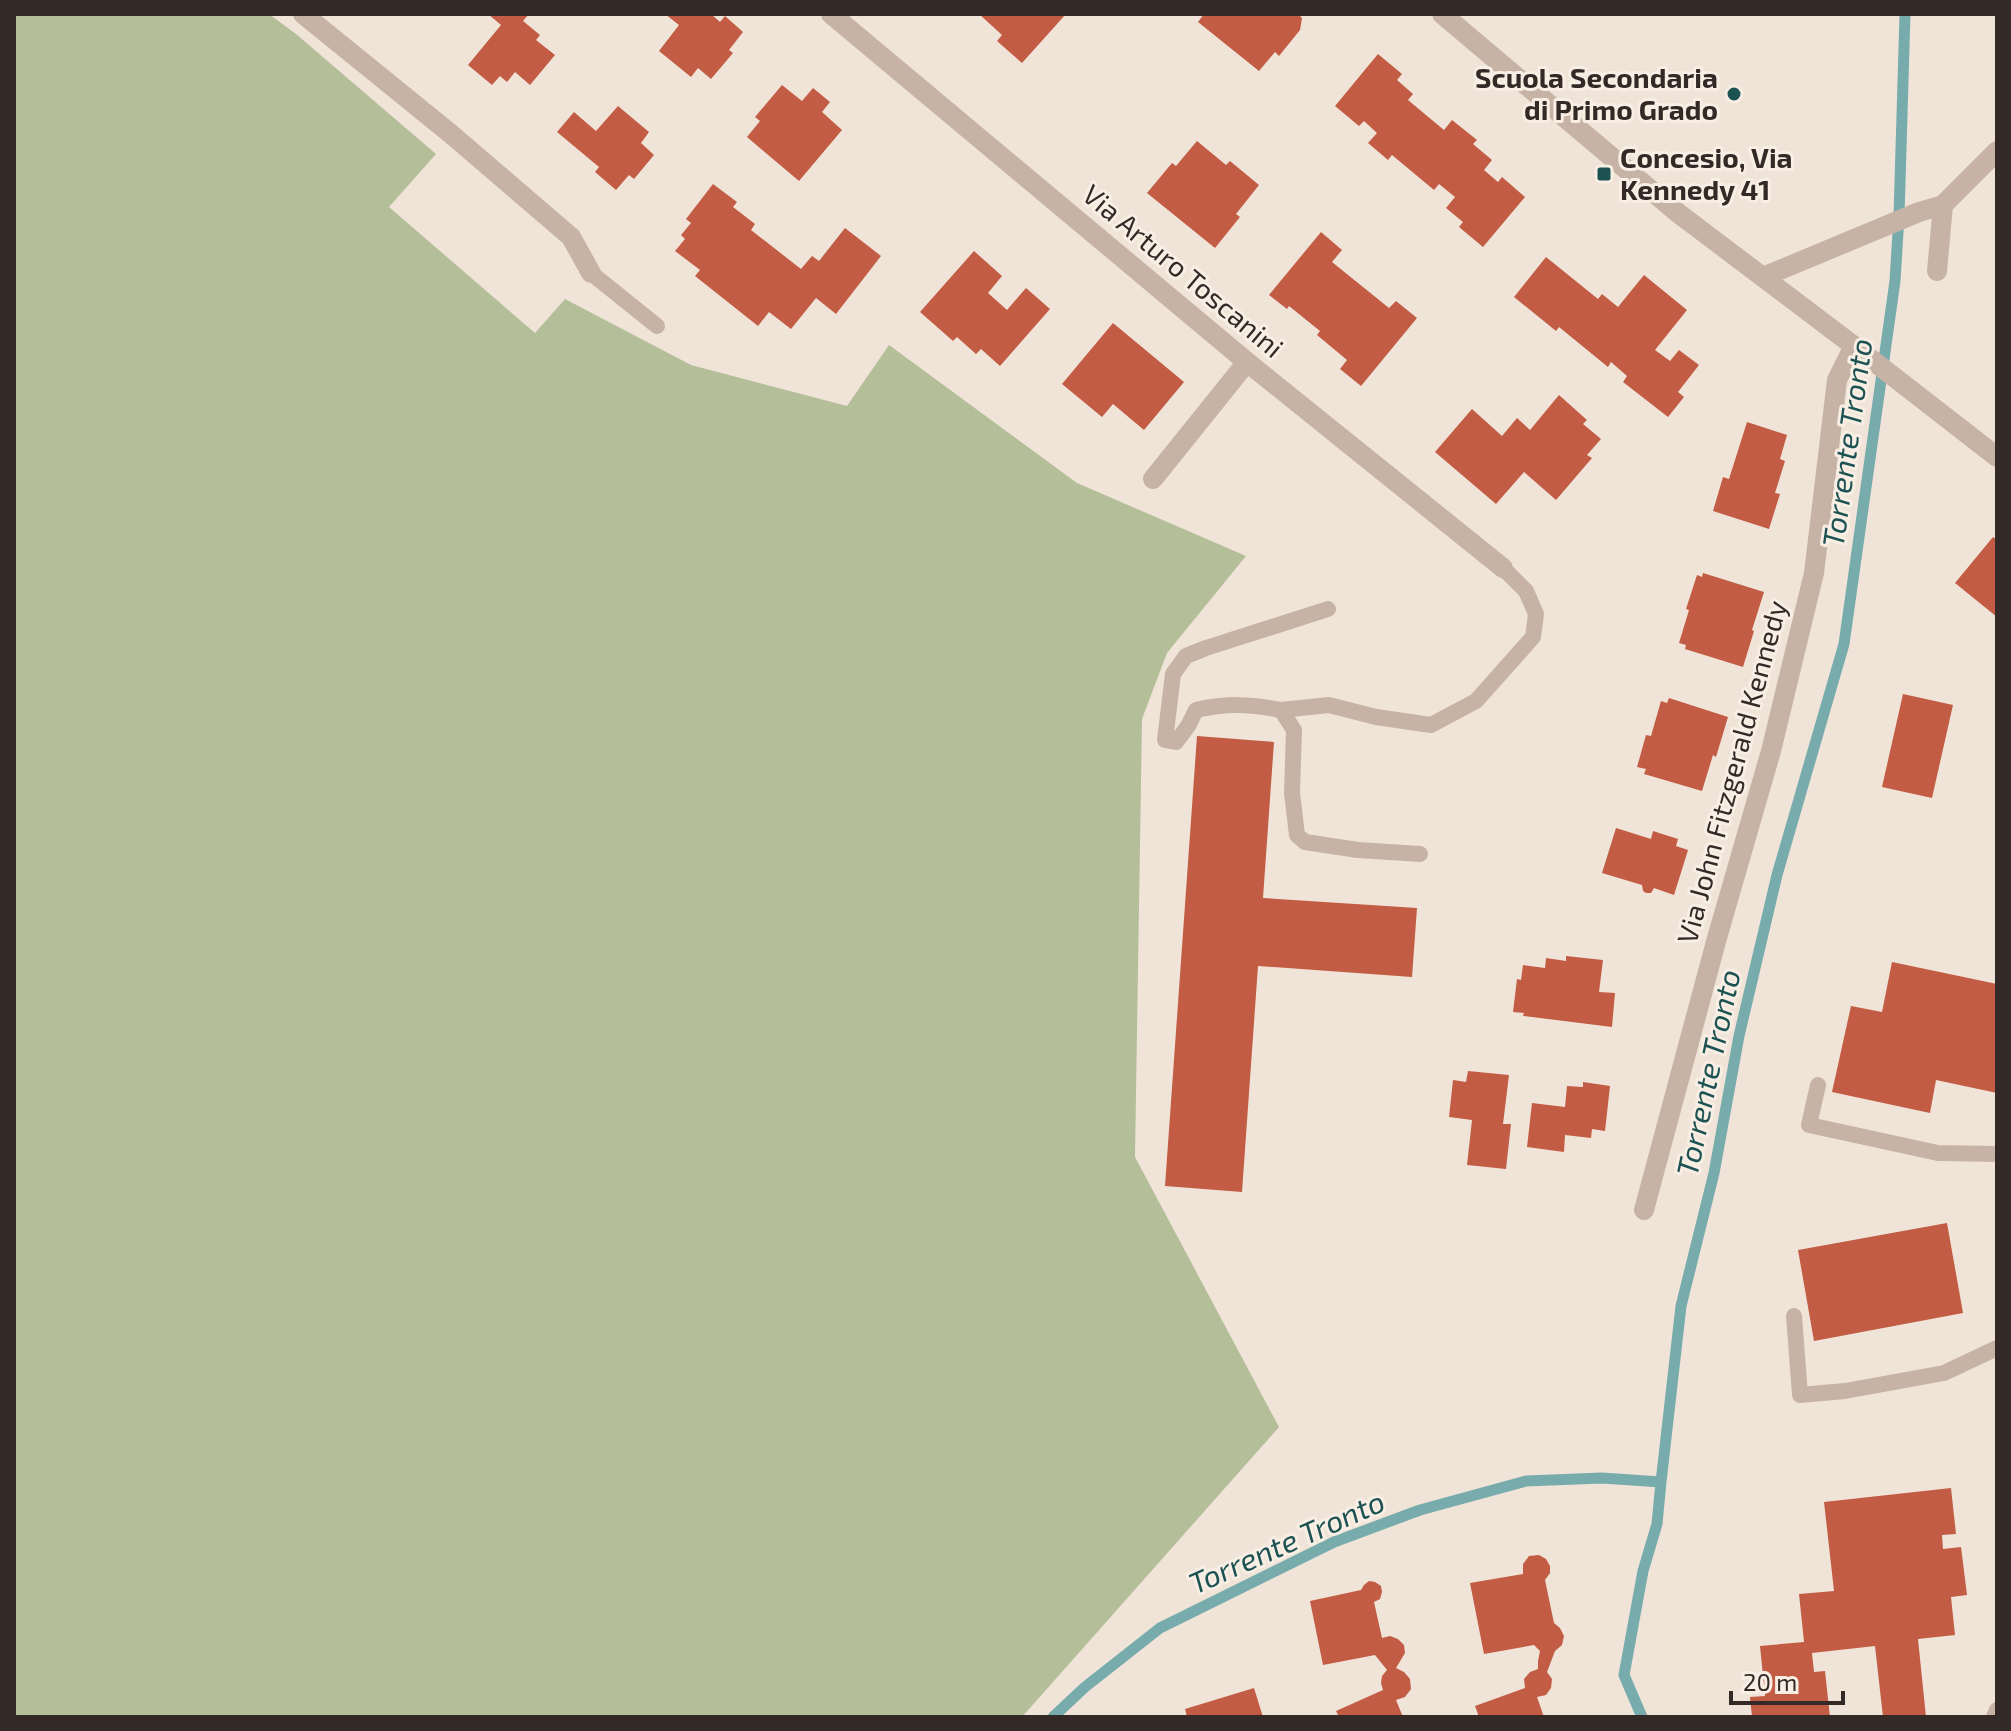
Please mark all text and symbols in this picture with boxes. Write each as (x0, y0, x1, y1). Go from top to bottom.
place label: Scuola Secondaria di Primo Grado (1475, 60, 1718, 126)
marker: Scuola Secondaria di Primo Grado (1725, 85, 1743, 103)
place label: Concesio, Via Kennedy 41 (1620, 140, 1793, 206)
marker: Concesio, Via Kennedy 41 (1595, 165, 1613, 183)
street label: Via Arturo Toscanini (1076, 176, 1291, 364)
water label: Torrente Tronto (1814, 336, 1878, 549)
street label: Via John Fitzgerald Kennedy (1669, 596, 1793, 947)
water label: Torrente Tronto (1668, 966, 1747, 1179)
water label: Torrente Tronto (1183, 1482, 1390, 1600)
scale bar (1731, 1655, 1843, 1705)
text: 20 m (1743, 1667, 1797, 1696)

